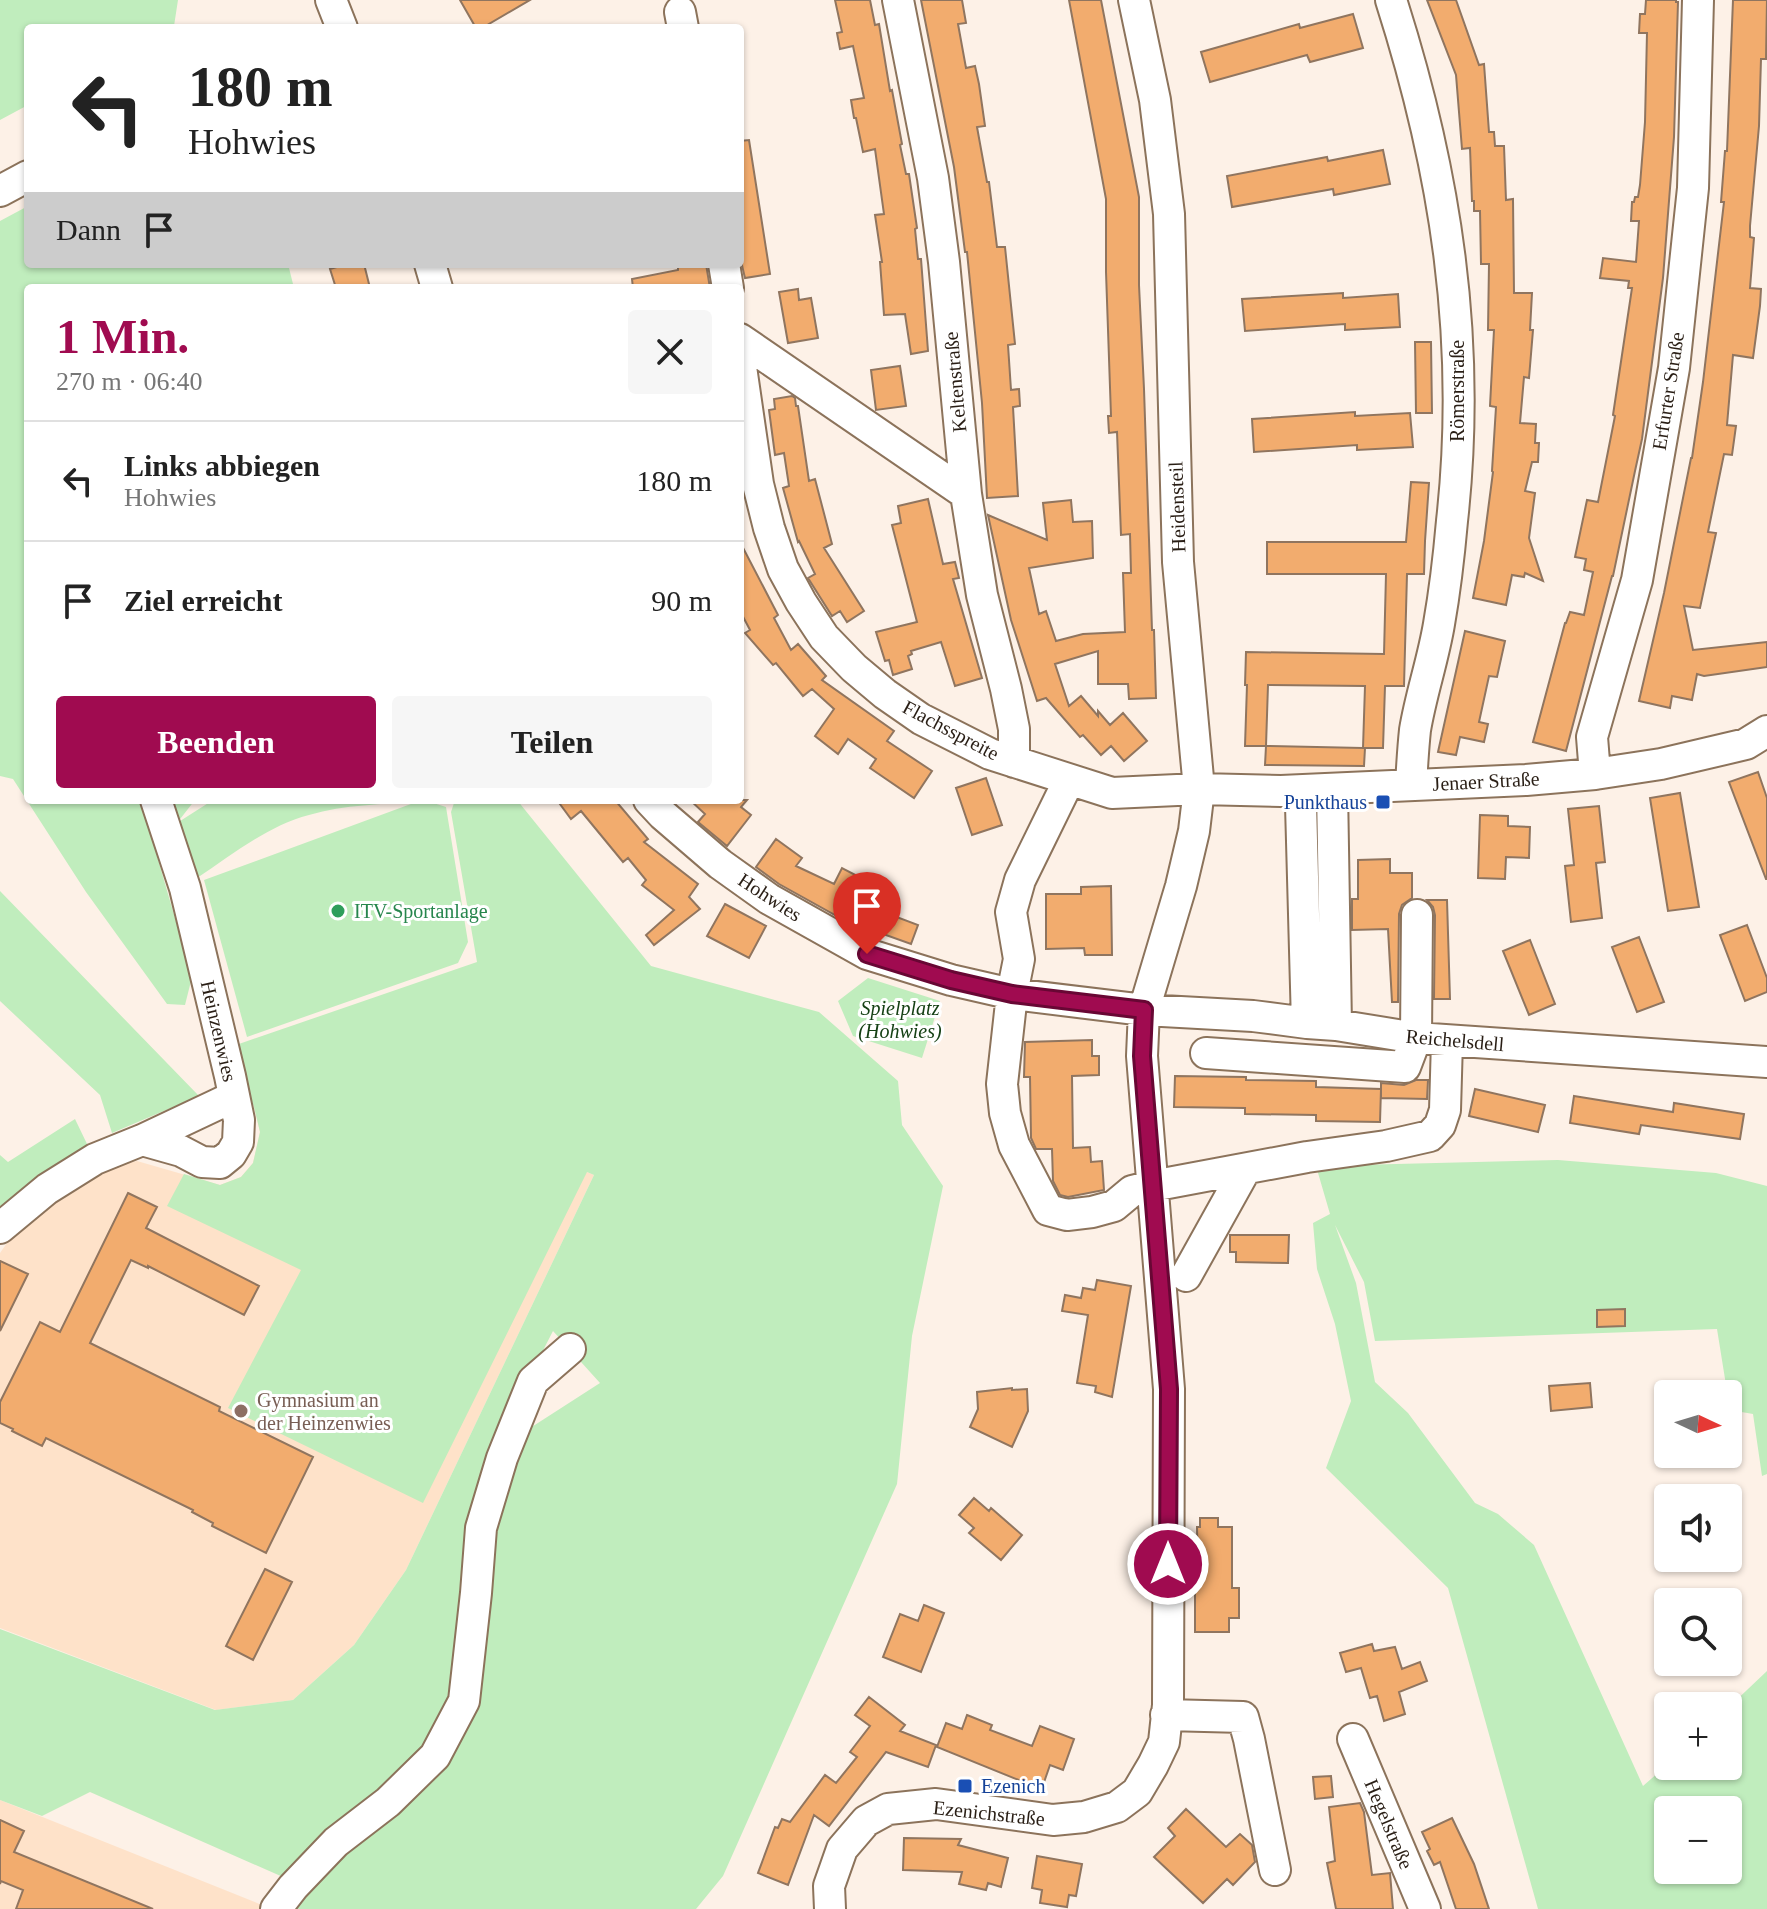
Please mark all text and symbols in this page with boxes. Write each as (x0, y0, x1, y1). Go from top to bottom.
icon: left (56, 56, 160, 160)
text: 180 m (188, 56, 333, 118)
text: Hohwies (188, 122, 316, 162)
icon: arrive (137, 208, 181, 252)
text: Dann (56, 213, 121, 246)
text: 1 Min. (56, 310, 189, 363)
button: close (628, 310, 712, 394)
street label: Erfurter Straße (1648, 330, 1688, 452)
street label: Keltenstraße (940, 331, 970, 433)
street label: Römerstraße (1446, 340, 1468, 442)
text: 270 m · 06:40 (56, 367, 203, 396)
text: Links abbiegen (124, 449, 320, 482)
icon: left (56, 459, 100, 503)
street label: Heidensteil (1164, 461, 1190, 553)
text: 180 m (636, 464, 712, 497)
text: Hohwies (124, 483, 216, 512)
icon: arrive (56, 579, 100, 623)
text: Ziel erreicht (124, 584, 283, 617)
text: 90 m (651, 584, 712, 617)
button: Beenden (56, 696, 376, 788)
button: Teilen (392, 696, 712, 788)
street label: Flachsspreite (899, 696, 1003, 765)
street label: Jenaer Straße (1432, 767, 1540, 795)
place label: Punkthaus (1284, 791, 1367, 813)
marker: Punkthaus (1374, 793, 1392, 811)
street label: Hohwies (734, 868, 806, 926)
pin (833, 872, 901, 954)
icon: arrive (845, 884, 889, 928)
place label: ITV-Sportanlage (354, 900, 488, 923)
marker: ITV-Sportanlage (329, 902, 347, 920)
street label: Heinzenwies (197, 978, 241, 1084)
park label: Spielplatz (Hohwies) (858, 997, 942, 1043)
street label: Reichelsdell (1405, 1025, 1506, 1055)
north arrow (1654, 1380, 1742, 1468)
map controls (1654, 1380, 1742, 1884)
place label: Gymnasium an der Heinzenwies (257, 1389, 391, 1434)
marker: Gymnasium an der Heinzenwies (232, 1402, 250, 1420)
button: sound (1654, 1484, 1742, 1572)
position arrow (1126, 1522, 1210, 1606)
button: search (1654, 1588, 1742, 1676)
button: + (1654, 1692, 1742, 1780)
place label: Ezenich (981, 1775, 1045, 1797)
street label: Hegelstraße (1359, 1776, 1418, 1873)
marker: Ezenich (956, 1777, 974, 1795)
street label: Ezenichstraße (932, 1796, 1046, 1830)
button: − (1654, 1796, 1742, 1884)

